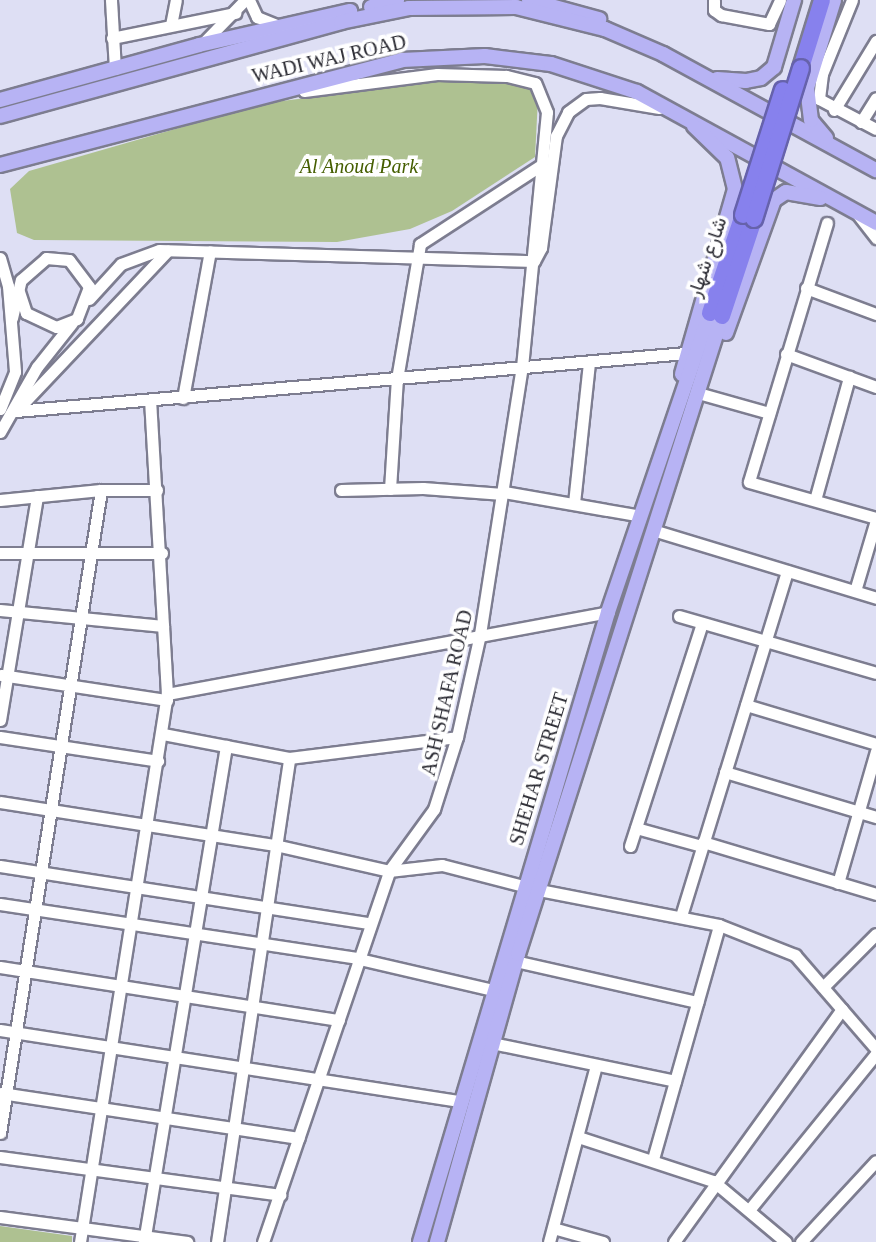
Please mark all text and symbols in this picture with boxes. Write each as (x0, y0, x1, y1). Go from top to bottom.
street label: WADI WAJ ROAD (249, 30, 409, 88)
park label: Al Anoud Park (300, 154, 418, 178)
street label: شارع شهار (682, 214, 732, 300)
street label: ASH SHAFA ROAD (416, 607, 478, 779)
street label: SHEHAR STREET (504, 690, 574, 848)

